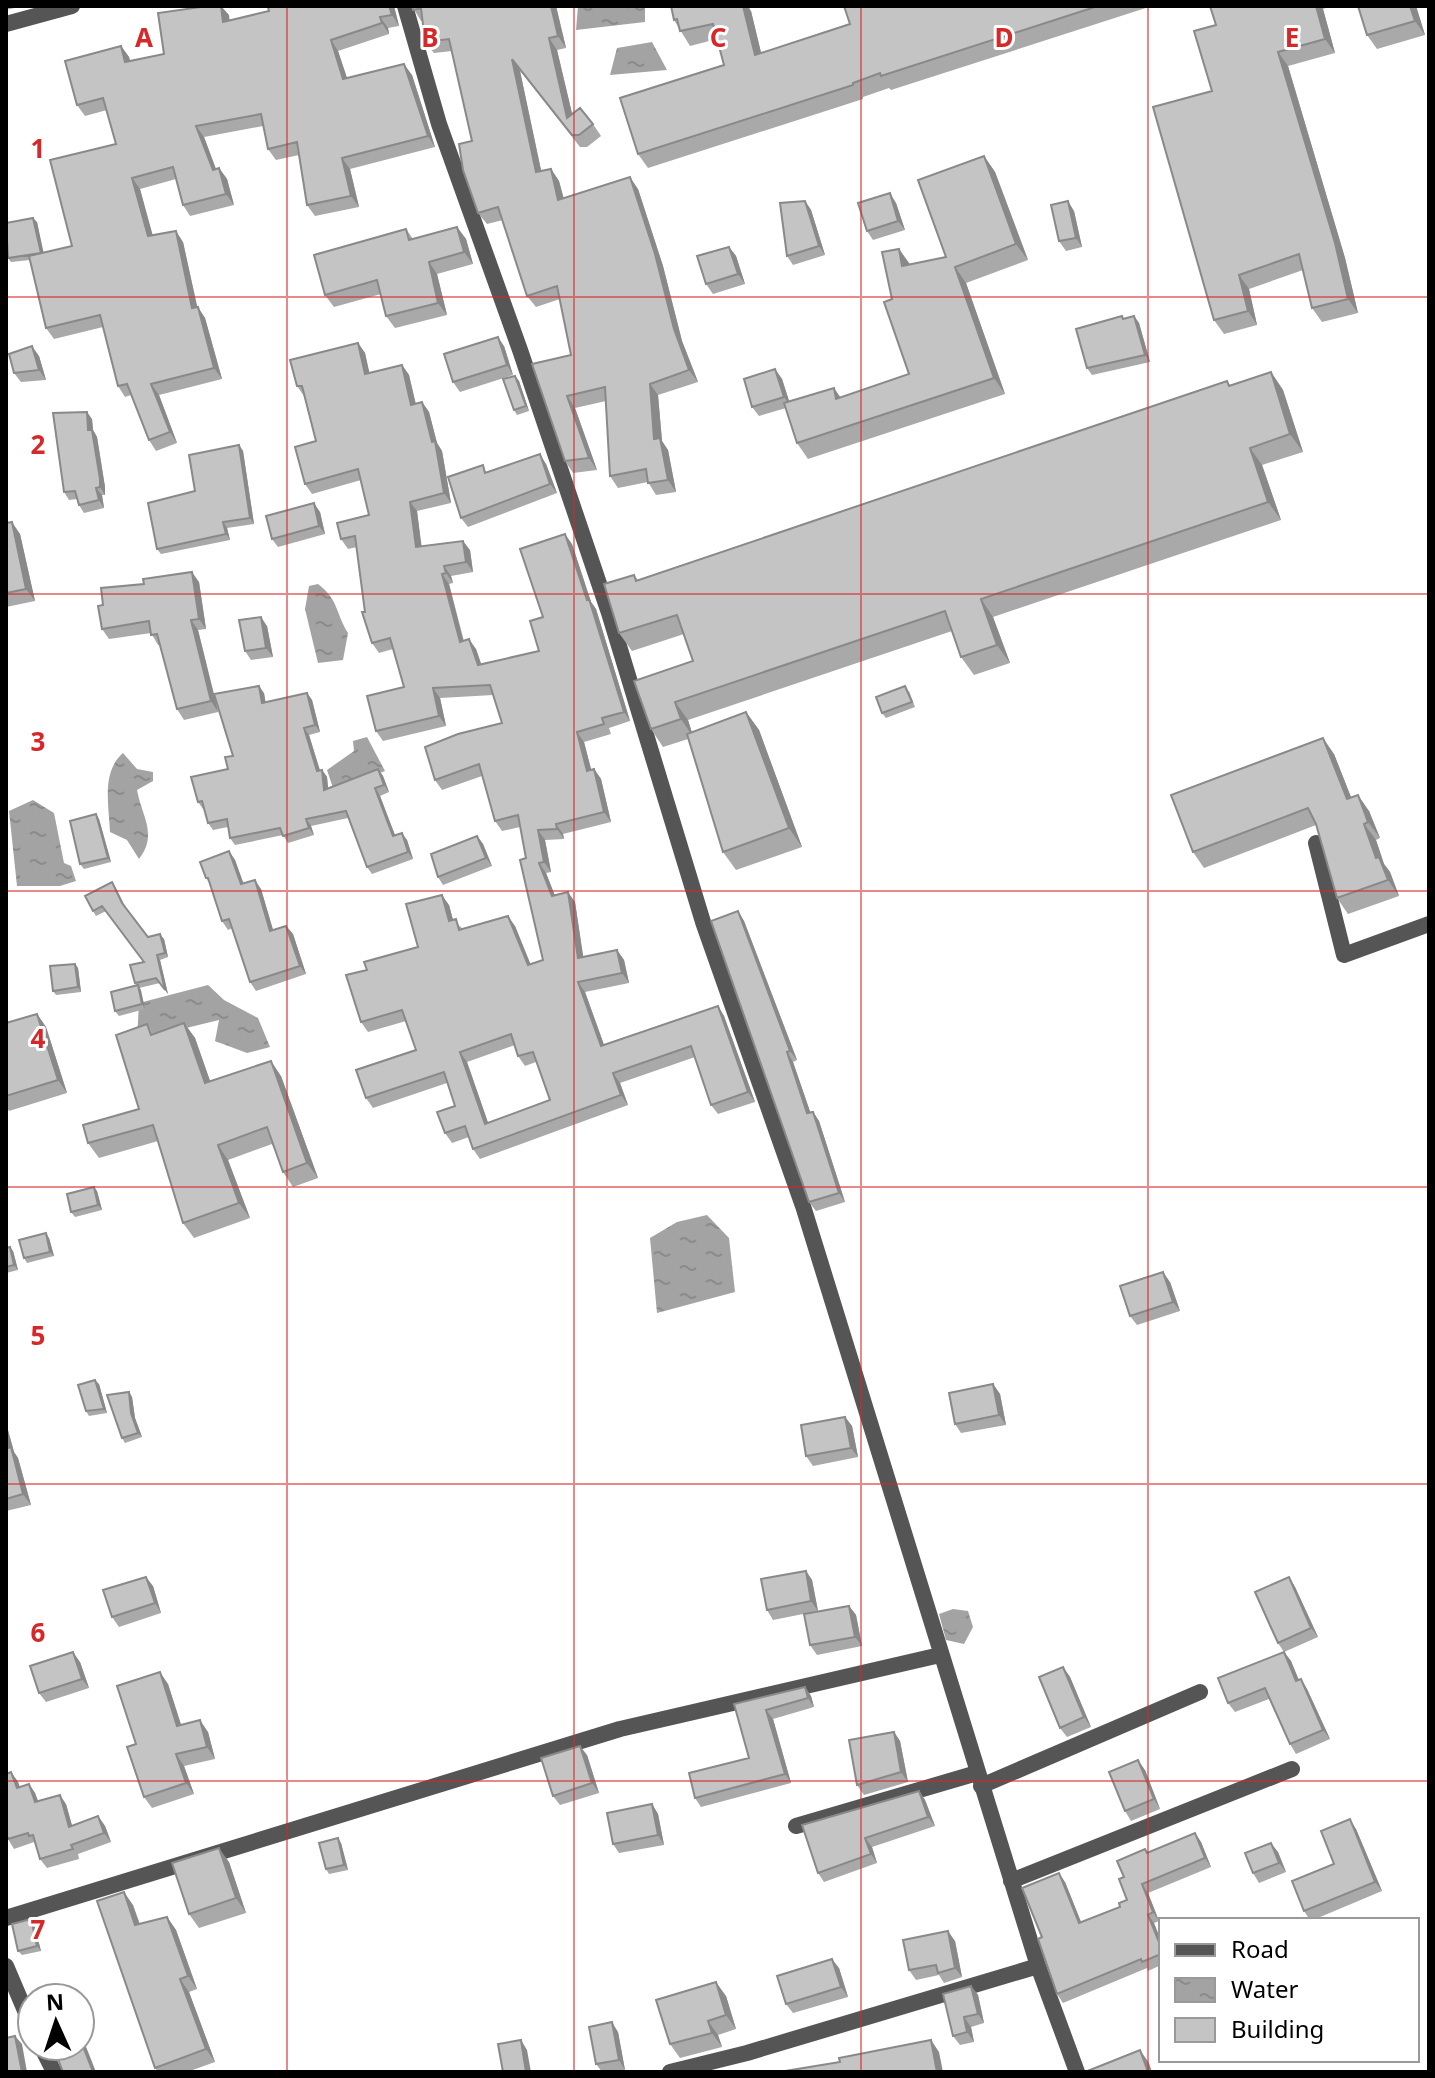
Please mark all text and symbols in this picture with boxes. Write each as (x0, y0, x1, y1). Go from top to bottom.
text: A (135, 19, 153, 55)
text: B (421, 19, 439, 55)
text: C (710, 19, 726, 55)
text: D (994, 19, 1014, 55)
text: E (1285, 19, 1299, 55)
text: 1 (31, 130, 45, 166)
text: 2 (31, 426, 46, 462)
text: 3 (31, 723, 45, 759)
text: 4 (31, 1020, 46, 1056)
text: 5 (31, 1317, 45, 1353)
text: 6 (31, 1614, 46, 1650)
text: 7 (31, 1911, 46, 1947)
legend (1159, 1918, 1419, 2062)
text: Road (1231, 1932, 1289, 1965)
text: Water (1231, 1972, 1299, 2005)
north arrow (16, 1982, 96, 2062)
text: N (45, 1986, 65, 2016)
text: Building (1231, 2012, 1324, 2045)

